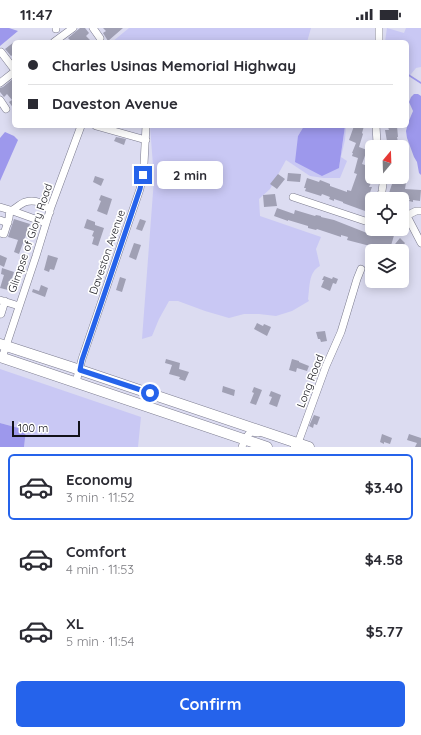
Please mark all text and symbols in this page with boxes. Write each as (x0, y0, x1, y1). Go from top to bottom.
text: 11:47 (20, 5, 52, 24)
text: Charles Usinas Memorial Highway (52, 56, 296, 75)
text: Daveston Avenue (52, 94, 178, 113)
north arrow (365, 140, 409, 184)
map controls (365, 140, 409, 288)
callout: 2 min (157, 161, 223, 189)
route end (134, 166, 152, 184)
text: 2 min (173, 167, 207, 183)
street label: Glimpse of Glory Road (5, 181, 55, 295)
button: locate (365, 192, 409, 236)
street label: Daveston Avenue (86, 208, 128, 296)
button: layers (365, 244, 409, 288)
street label: Long Road (293, 352, 327, 410)
route start (141, 384, 159, 402)
scale bar (12, 419, 80, 438)
text: 100 m (18, 421, 48, 435)
icon: car (18, 469, 54, 505)
text: Economy (66, 470, 133, 489)
text: $3.40 (365, 478, 403, 497)
text: 3 min · 11:52 (66, 489, 134, 505)
icon: car (18, 541, 54, 577)
text: Comfort (66, 542, 127, 561)
text: $4.58 (365, 550, 403, 569)
text: 4 min · 11:53 (66, 561, 134, 577)
icon: car (18, 613, 54, 649)
text: XL (66, 614, 84, 633)
text: $5.77 (366, 622, 403, 641)
text: 5 min · 11:54 (66, 633, 134, 649)
button: Confirm (16, 681, 405, 727)

